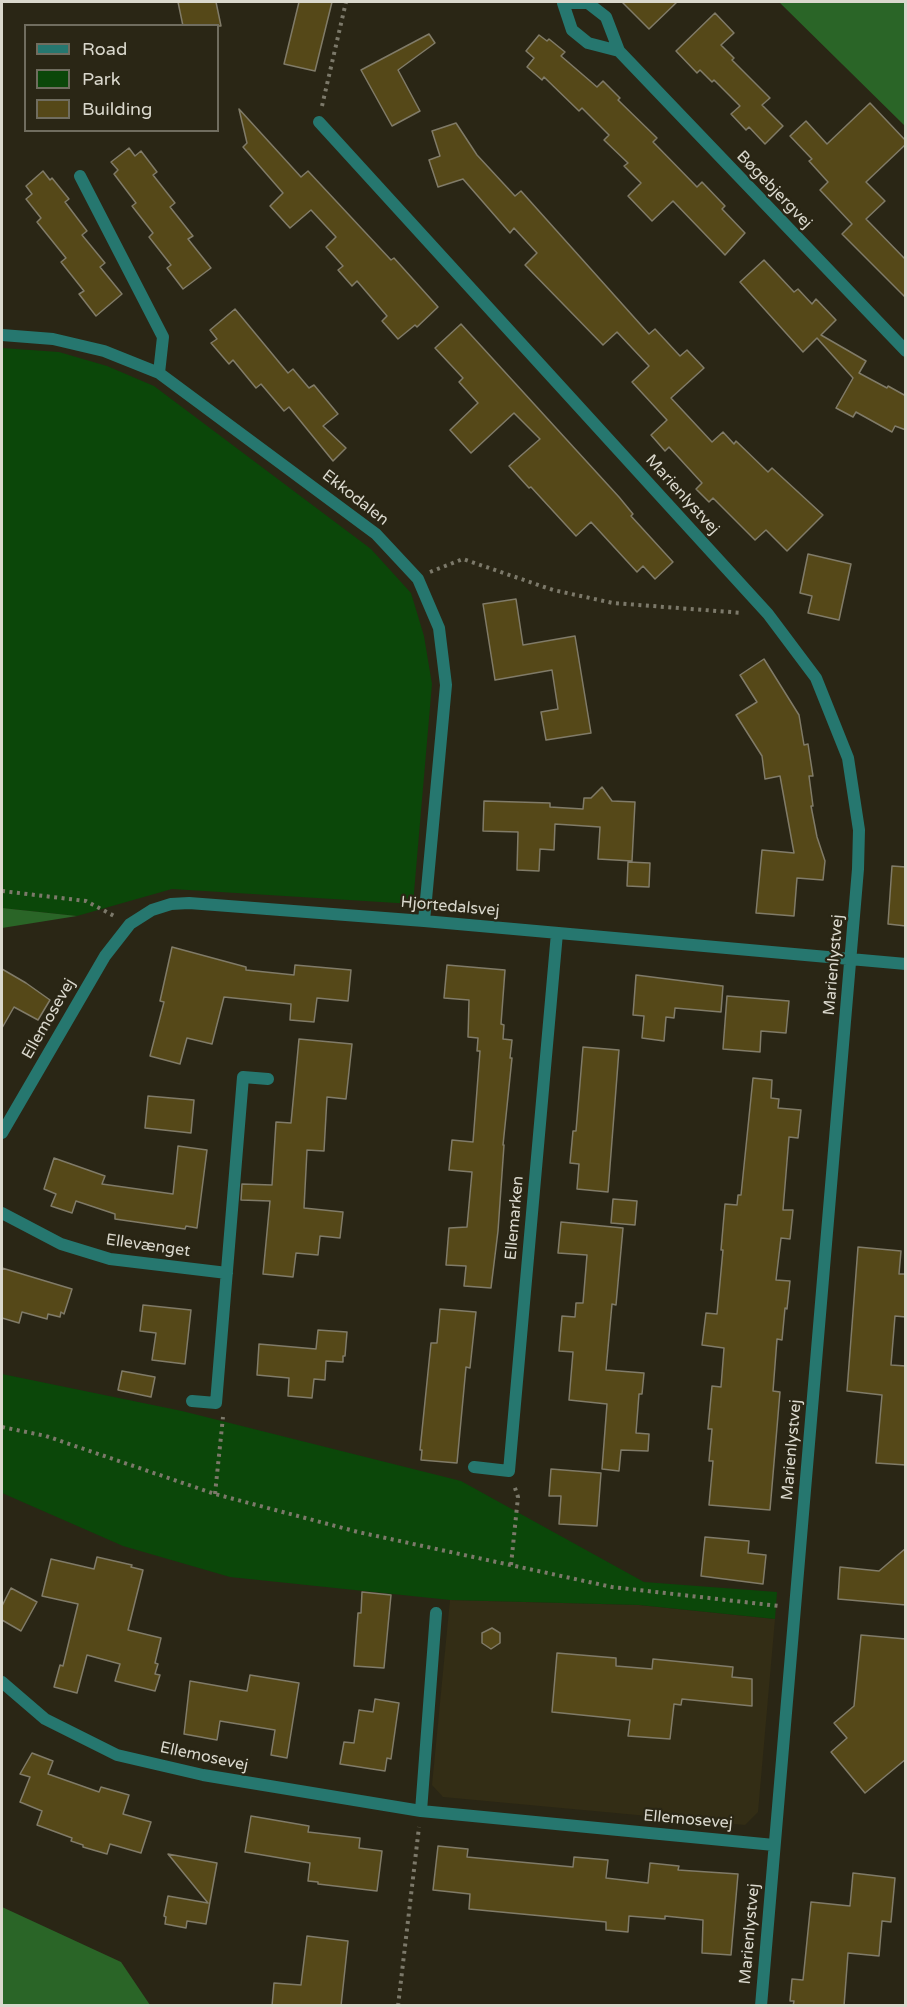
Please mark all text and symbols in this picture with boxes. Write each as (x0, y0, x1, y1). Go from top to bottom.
legend (24, 24, 219, 132)
text: Road (82, 38, 127, 60)
text: Park (82, 68, 120, 90)
text: Building (82, 98, 152, 120)
street label: Bøgebjergvej (732, 147, 816, 233)
street label: Marienlystvej (641, 451, 723, 539)
street label: Ekkodalen (318, 466, 392, 530)
street label: Hjortedalsvej (400, 893, 500, 921)
street label: Marienlystvej (820, 914, 848, 1016)
street label: Ellemosevej (18, 975, 80, 1063)
street label: Ellemarken (502, 1175, 528, 1261)
street label: Ellevænget (105, 1231, 191, 1261)
street label: Marienlystvej (778, 1399, 806, 1501)
street label: Ellemosevej (158, 1738, 250, 1776)
street label: Ellemosevej (642, 1807, 734, 1833)
street label: Marienlystvej (736, 1883, 764, 1985)

